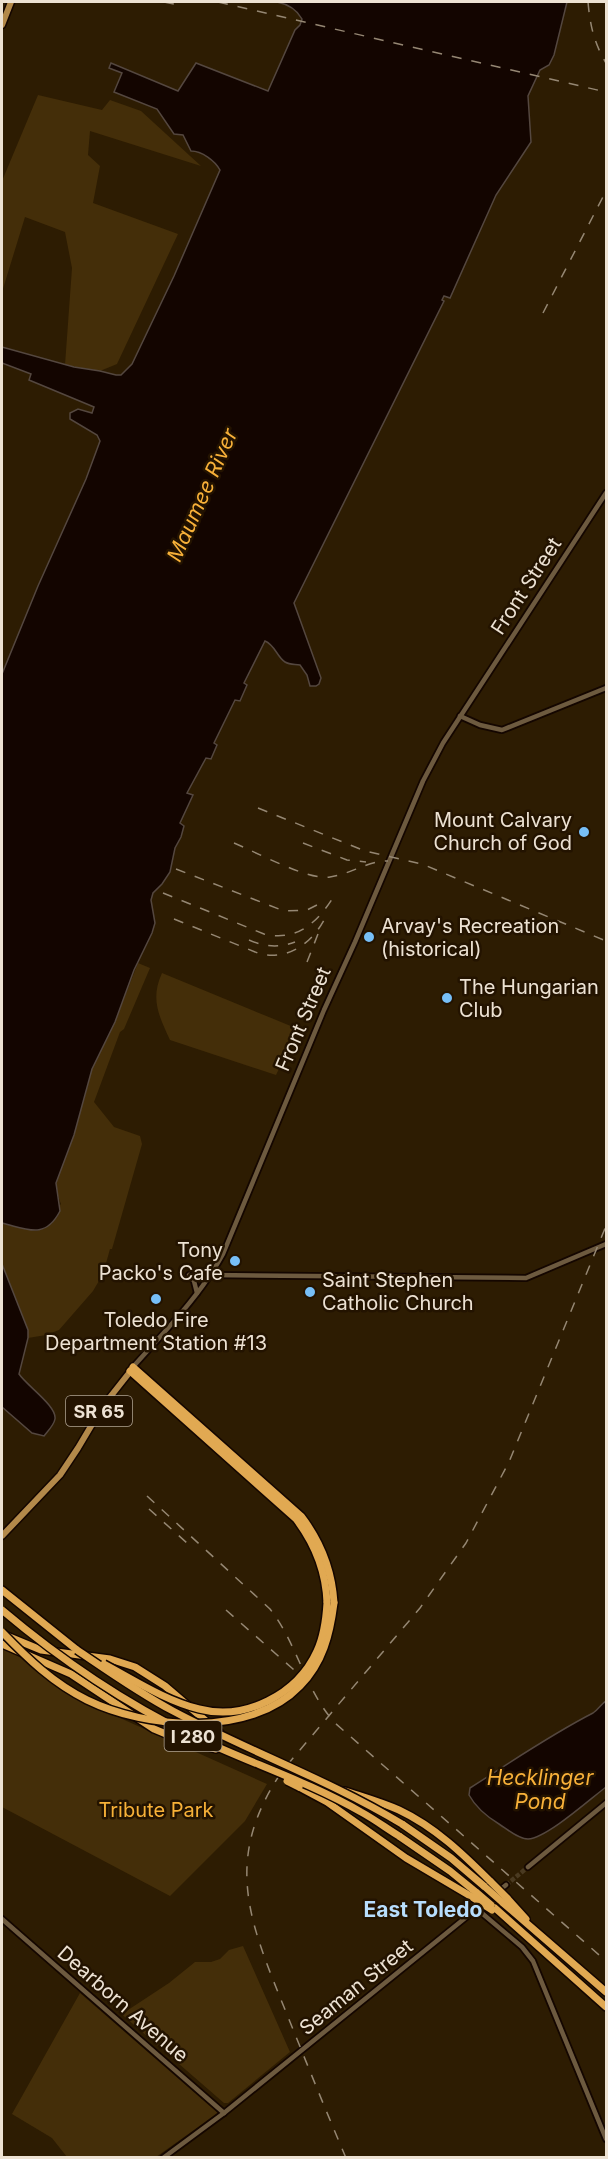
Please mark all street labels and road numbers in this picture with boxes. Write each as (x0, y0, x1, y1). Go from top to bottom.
street label: Front Street (486, 533, 566, 639)
street label: Front Street (270, 963, 336, 1075)
road number: SR 65 (66, 1396, 132, 1426)
road number: I 280 (164, 1721, 222, 1751)
street label: Seaman Street (295, 1934, 418, 2040)
street label: Dearborn Avenue (53, 1941, 193, 2067)

